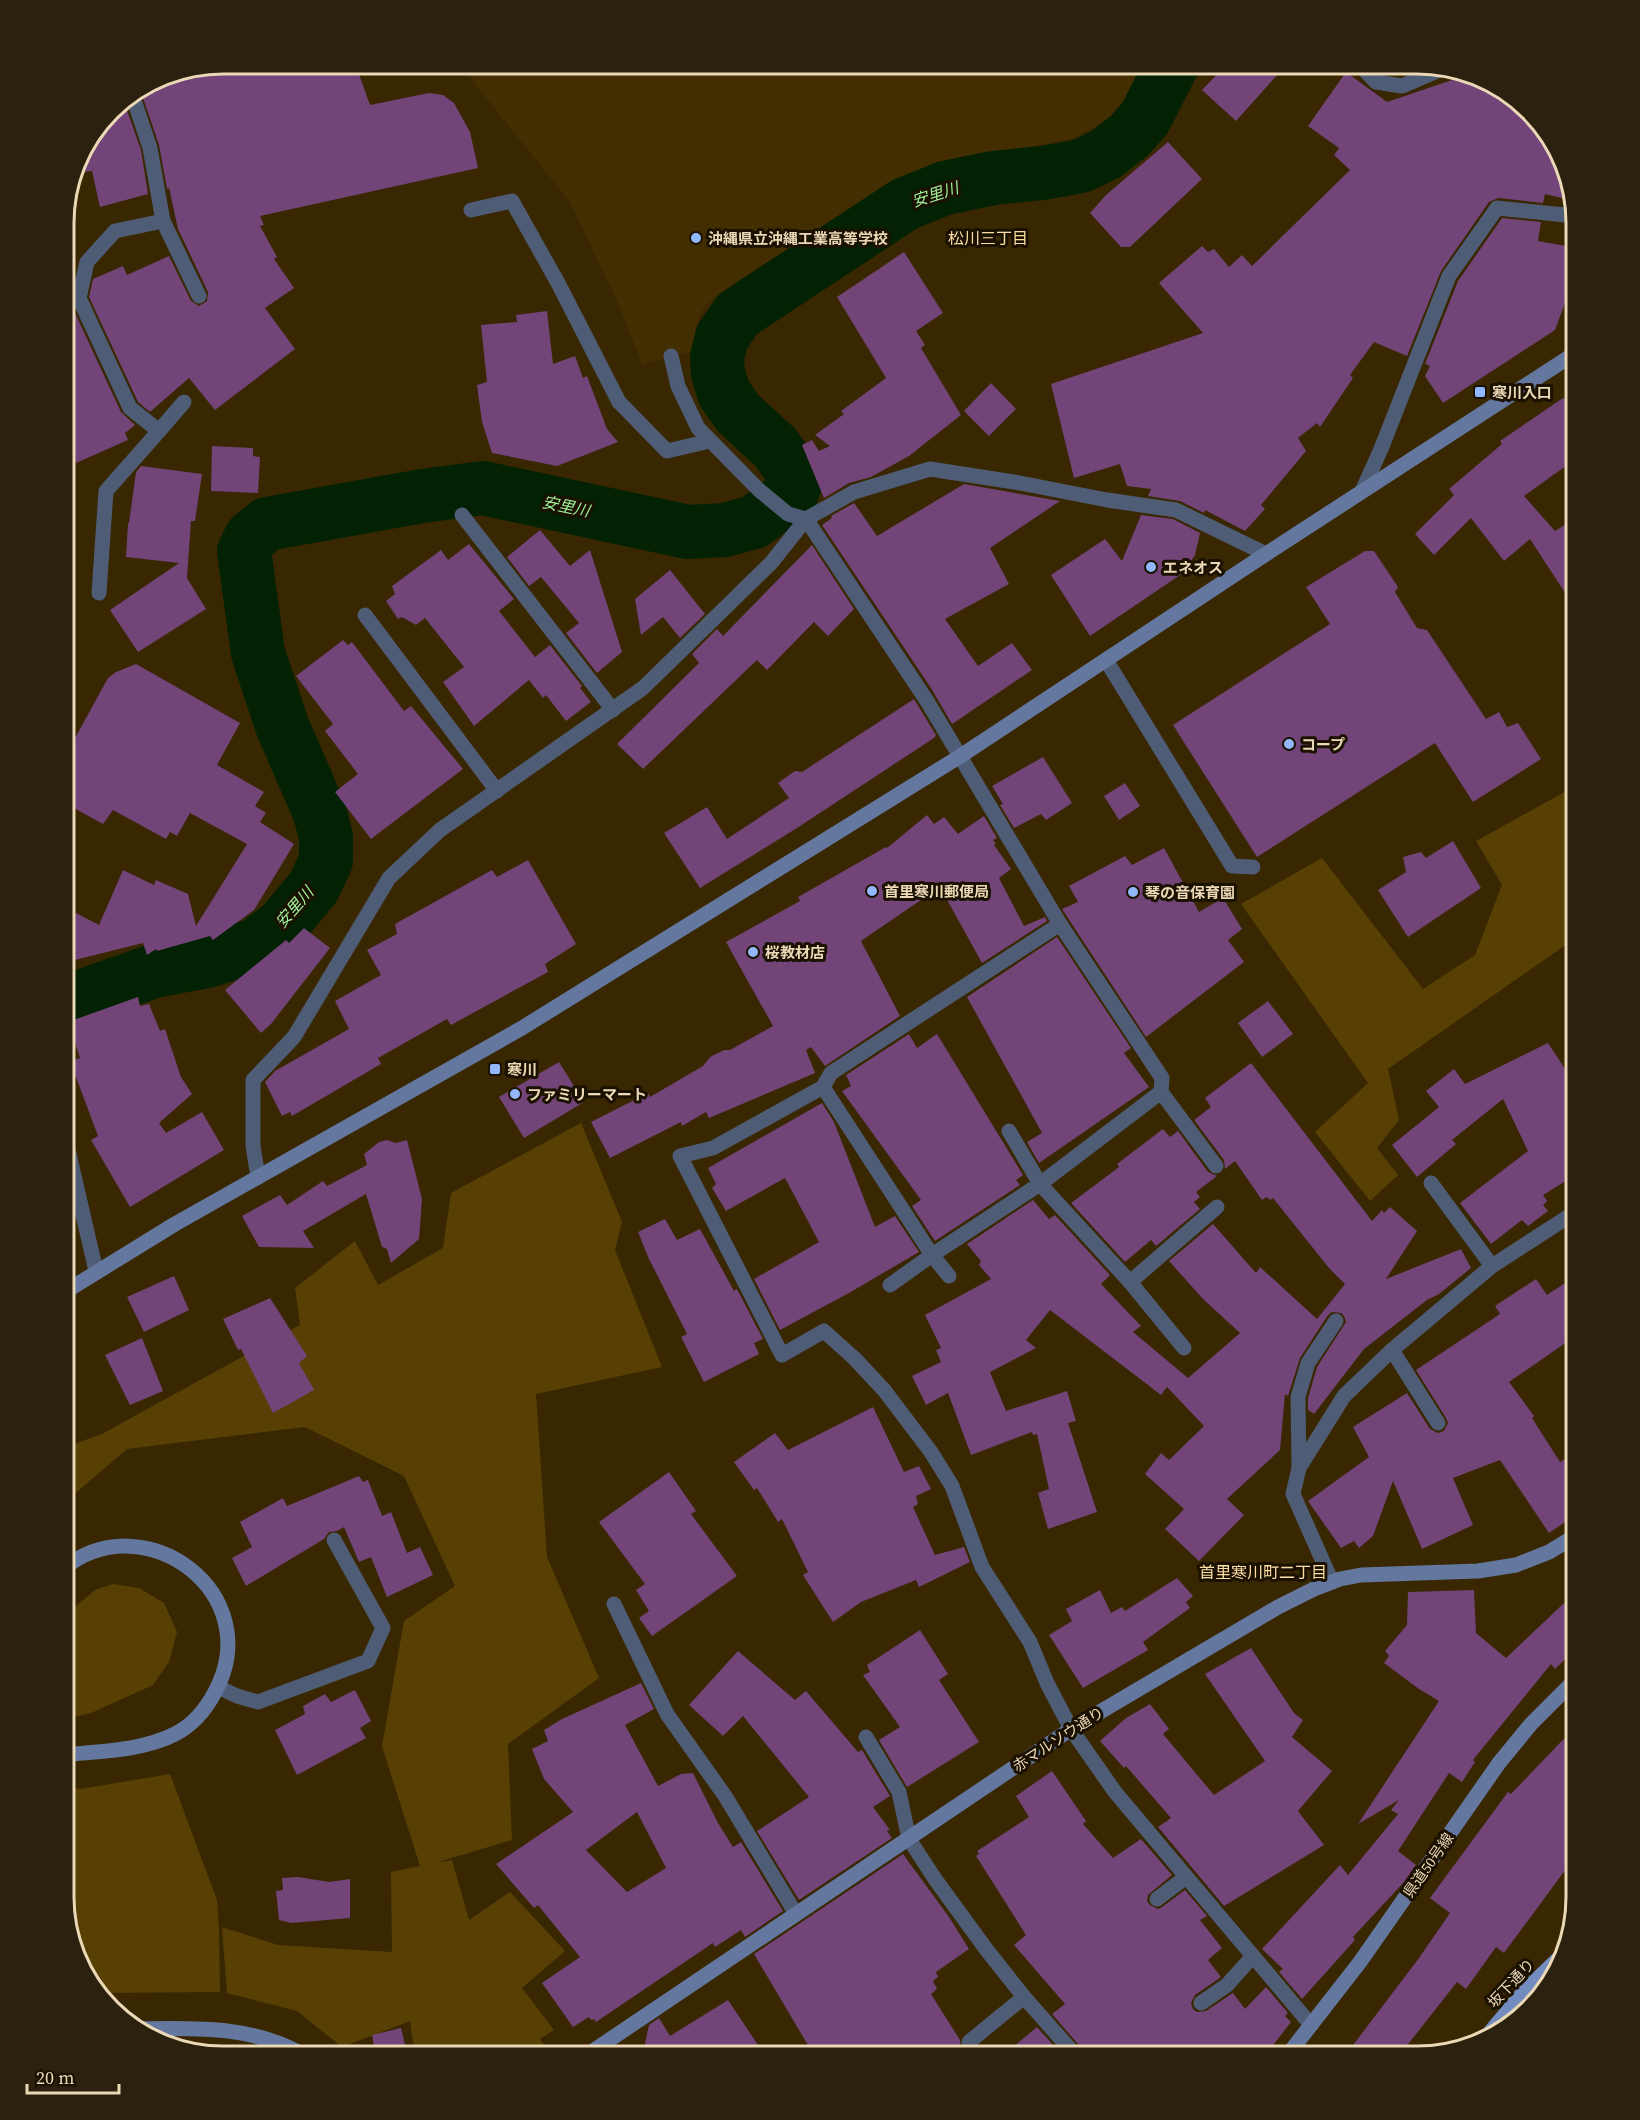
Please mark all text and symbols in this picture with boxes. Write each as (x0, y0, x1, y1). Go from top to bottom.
water label: 安里川 (909, 176, 963, 212)
district label: 松川三丁目 (948, 227, 1028, 249)
place label: 沖縄県立沖縄工業高等学校 (708, 228, 888, 249)
marker: 沖縄県立沖縄工業高等学校 (689, 231, 703, 245)
place label: 寒川入口 (1492, 382, 1552, 403)
marker: 寒川入口 (1473, 385, 1487, 399)
water label: 安里川 (540, 490, 594, 522)
place label: エネオス (1163, 557, 1223, 578)
marker: エネオス (1144, 560, 1158, 574)
place label: コープ (1301, 734, 1345, 755)
marker: コープ (1282, 737, 1296, 751)
water label: 安里川 (270, 880, 319, 932)
place label: 首里寒川郵便局 (884, 881, 989, 902)
place label: 琴の音保育園 (1145, 882, 1235, 903)
marker: 首里寒川郵便局 (865, 884, 879, 898)
marker: 琴の音保育園 (1126, 885, 1140, 899)
place label: 桜教材店 (765, 942, 825, 963)
marker: 桜教材店 (746, 945, 760, 959)
place label: 寒川 (507, 1059, 537, 1080)
marker: 寒川 (488, 1062, 502, 1076)
place label: ファミリーマート (527, 1084, 647, 1105)
marker: ファミリーマート (508, 1087, 522, 1101)
district label: 首里寒川町二丁目 (1199, 1561, 1327, 1583)
street label: 赤マルソウ通り (1008, 1702, 1108, 1776)
street label: 県道50号線 (1398, 1828, 1458, 1902)
street label: 坂下通り (1483, 1954, 1539, 2012)
scale bar (27, 2057, 118, 2095)
text: 20 m (36, 2065, 74, 2090)

